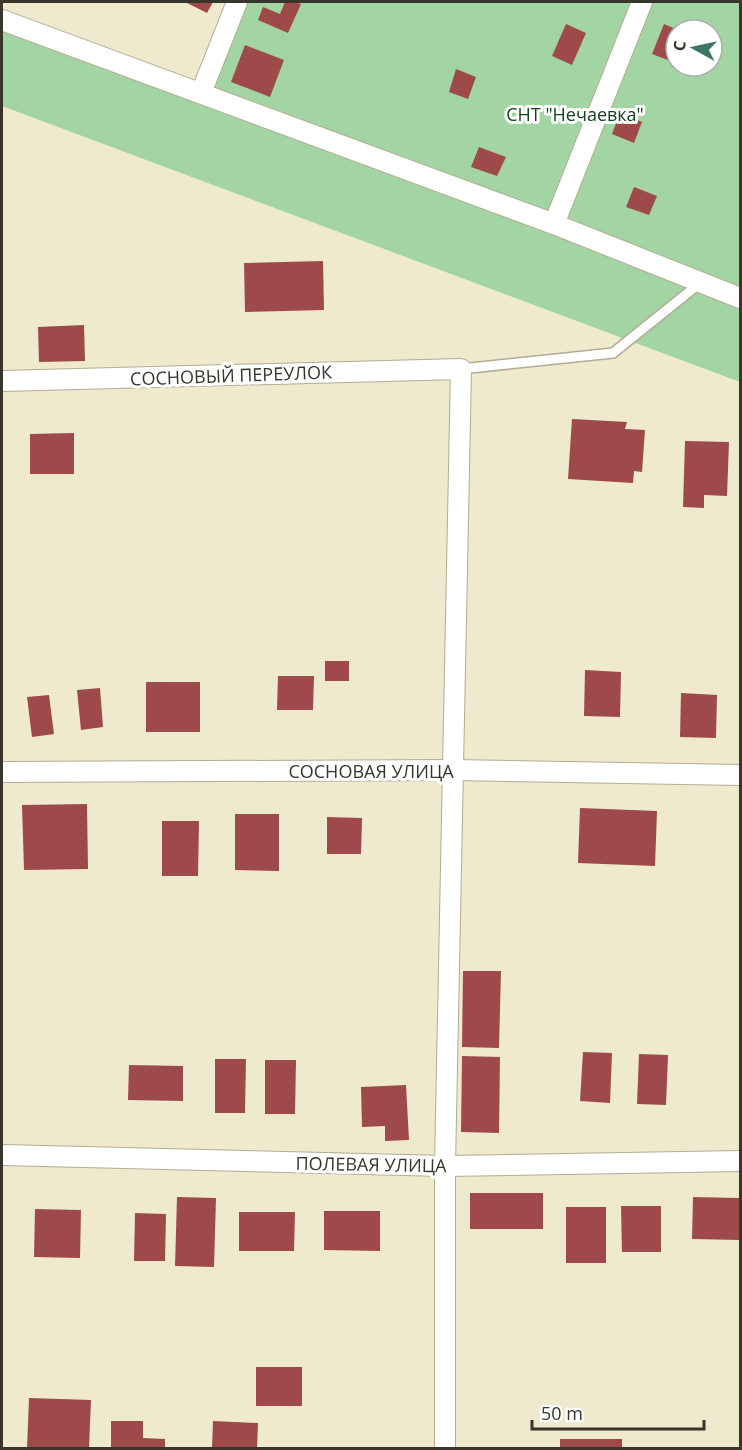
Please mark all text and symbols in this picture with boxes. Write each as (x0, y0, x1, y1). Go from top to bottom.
north arrow (664, 18, 724, 78)
text: С (668, 39, 691, 52)
park label: СНТ "Нечаевка" (506, 102, 644, 126)
street label: СОСНОВЫЙ ПЕРЕУЛОК (130, 359, 332, 391)
street label: СОСНОВАЯ УЛИЦА (288, 759, 454, 783)
street label: ПОЛЕВАЯ УЛИЦА (295, 1151, 447, 1177)
scale bar (532, 1393, 704, 1431)
text: 50 m (541, 1401, 583, 1425)

